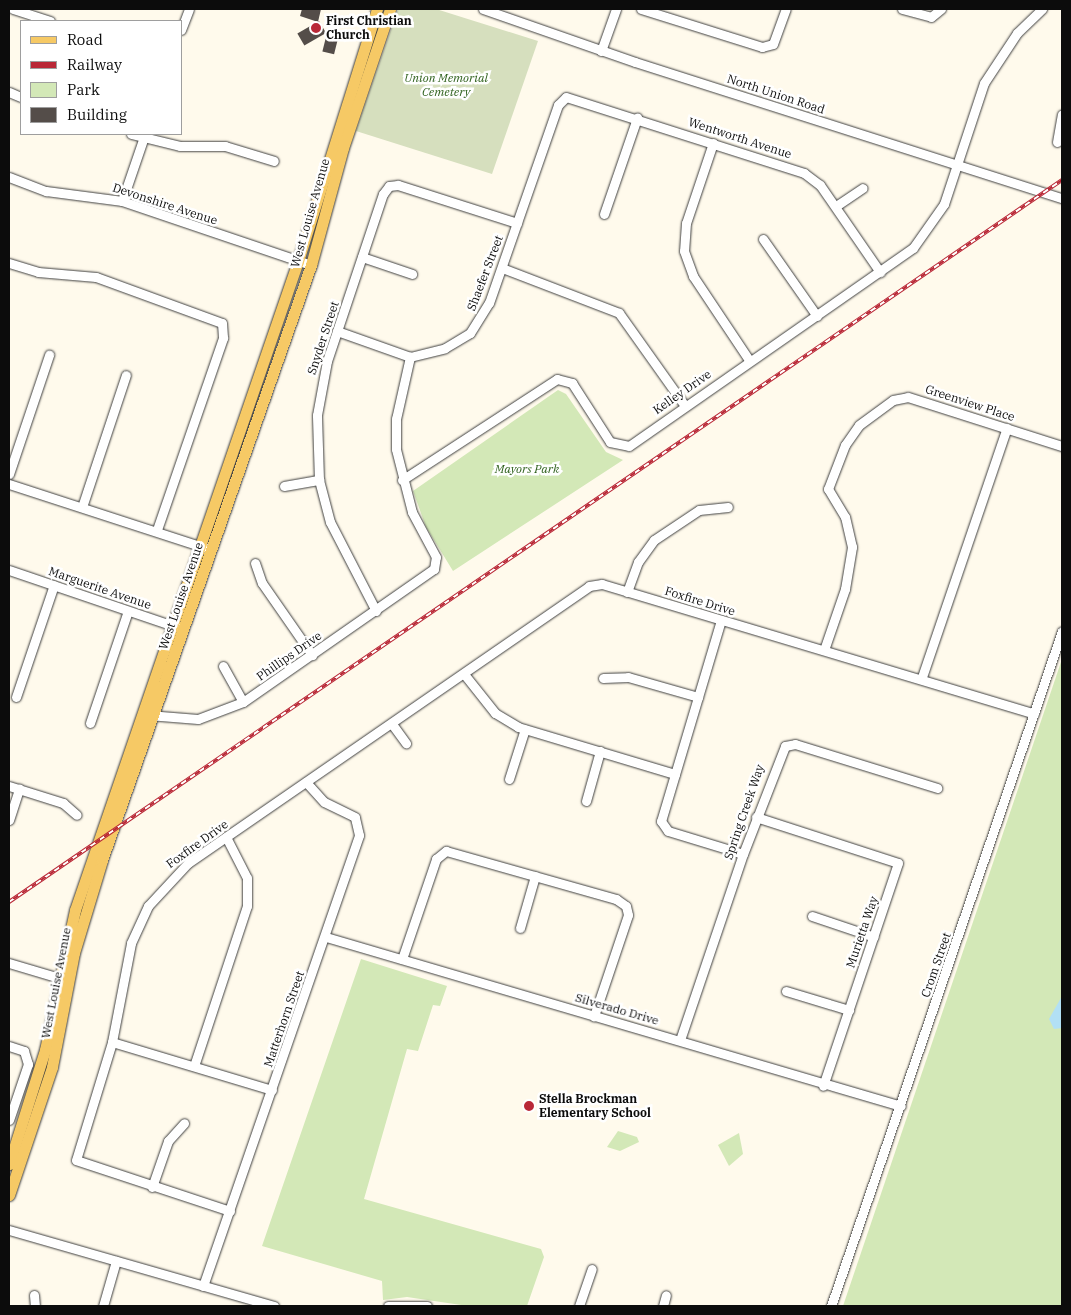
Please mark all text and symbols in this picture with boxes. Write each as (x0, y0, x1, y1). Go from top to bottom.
place label: First Christian Church (326, 14, 412, 42)
legend (20, 20, 182, 135)
marker: First Christian Church (310, 22, 322, 34)
text: Road (67, 30, 103, 49)
text: Railway (67, 55, 122, 74)
park label: Union Memorial Cemetery (404, 71, 488, 99)
street label: North Union Road (725, 71, 827, 117)
text: Park (67, 80, 100, 99)
text: Building (67, 105, 127, 124)
street label: Wentworth Avenue (687, 115, 793, 161)
street label: West Louise Avenue (288, 157, 332, 269)
street label: Devonshire Avenue (111, 180, 219, 228)
street label: Shaefer Street (464, 233, 506, 313)
street label: Snyder Street (304, 299, 342, 377)
street label: Kelley Drive (650, 367, 714, 417)
street label: Greenview Place (923, 382, 1017, 424)
park label: Mayors Park (495, 462, 559, 476)
street label: West Louise Avenue (156, 540, 206, 652)
street label: Marguerite Avenue (47, 564, 153, 612)
street label: Foxfire Drive (663, 583, 737, 619)
street label: Phillips Drive (254, 628, 324, 684)
street label: Spring Creek Way (721, 763, 767, 861)
street label: Foxfire Drive (163, 817, 231, 871)
street label: Murietta Way (843, 894, 881, 970)
street label: West Louise Avenue (38, 926, 74, 1040)
street label: Crom Street (918, 931, 954, 999)
street label: Matterhorn Street (261, 969, 307, 1069)
street label: Silverado Drive (574, 990, 660, 1028)
place label: Stella Brockman Elementary School (539, 1092, 651, 1120)
marker: Stella Brockman Elementary School (523, 1100, 535, 1112)

